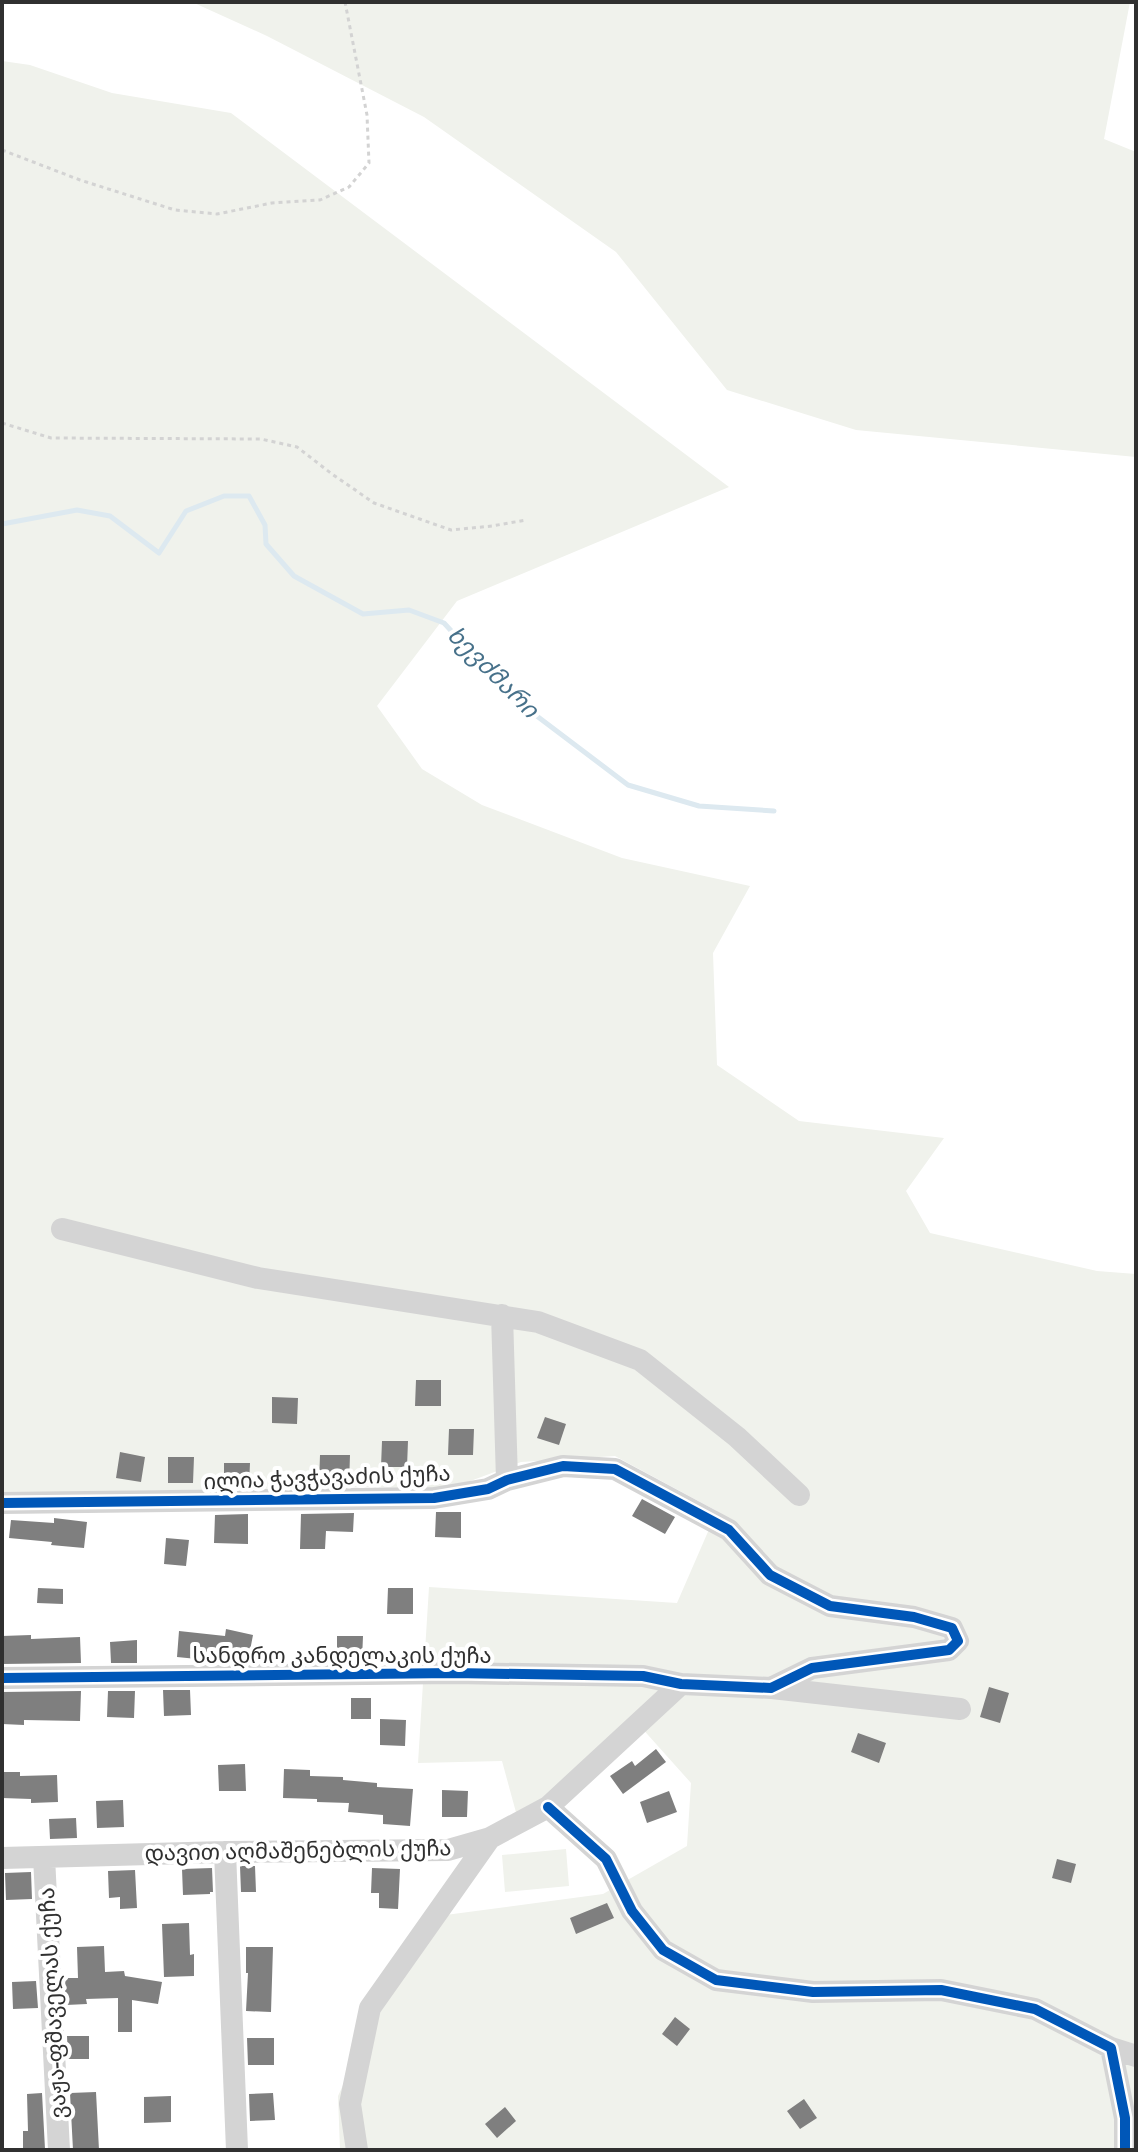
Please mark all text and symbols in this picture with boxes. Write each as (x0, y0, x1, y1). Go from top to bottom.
water label: ხევძმარი (441, 618, 547, 725)
street label: ილია ჭავჭავაძის ქუჩა (203, 1458, 451, 1496)
street label: სანდრო კანდელაკის ქუჩა (192, 1640, 492, 1670)
street label: დავით აღმაშენებლის ქუჩა (144, 1832, 452, 1868)
street label: ვაჟა-ფშაველას ქუჩა (31, 1887, 73, 2119)

